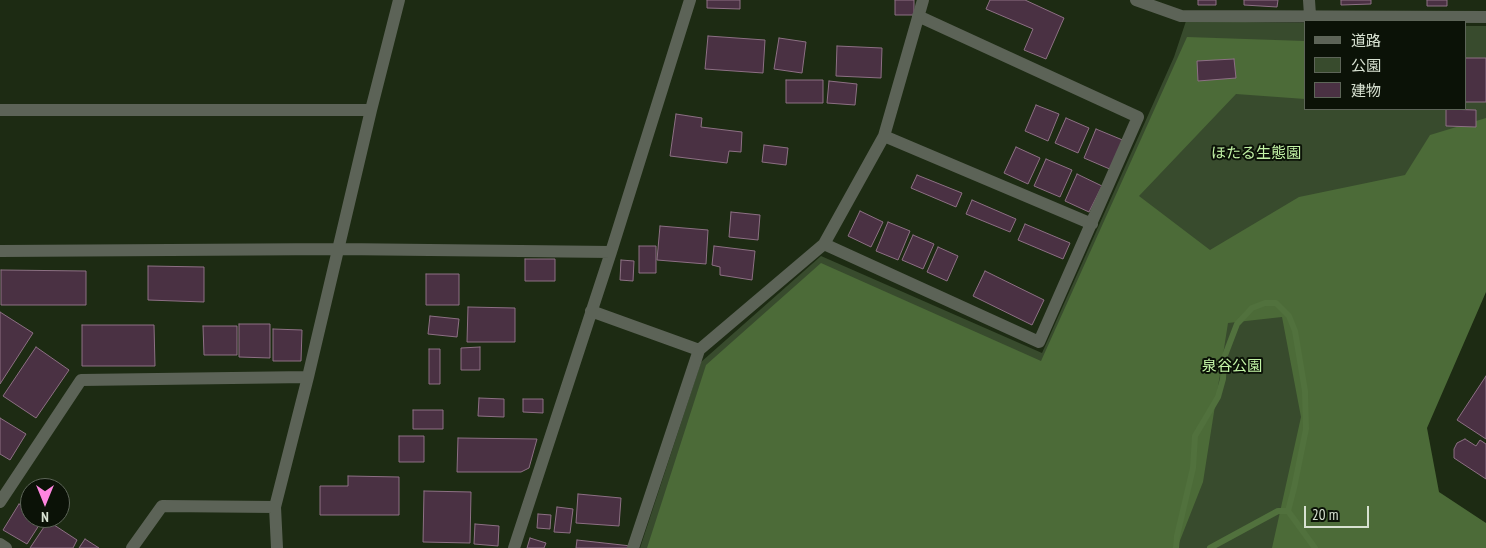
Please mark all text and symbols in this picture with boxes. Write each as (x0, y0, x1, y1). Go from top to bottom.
legend (1304, 20, 1466, 110)
text: 道路 (1351, 31, 1381, 50)
text: 公園 (1351, 56, 1381, 75)
text: 建物 (1351, 81, 1381, 100)
park label: ほたる生態園 (1211, 145, 1301, 163)
park label: 泉谷公園 (1202, 358, 1262, 376)
north arrow (20, 478, 70, 528)
scale bar (1306, 496, 1371, 528)
text: 20 m (1312, 505, 1338, 524)
text: N (41, 508, 49, 526)

